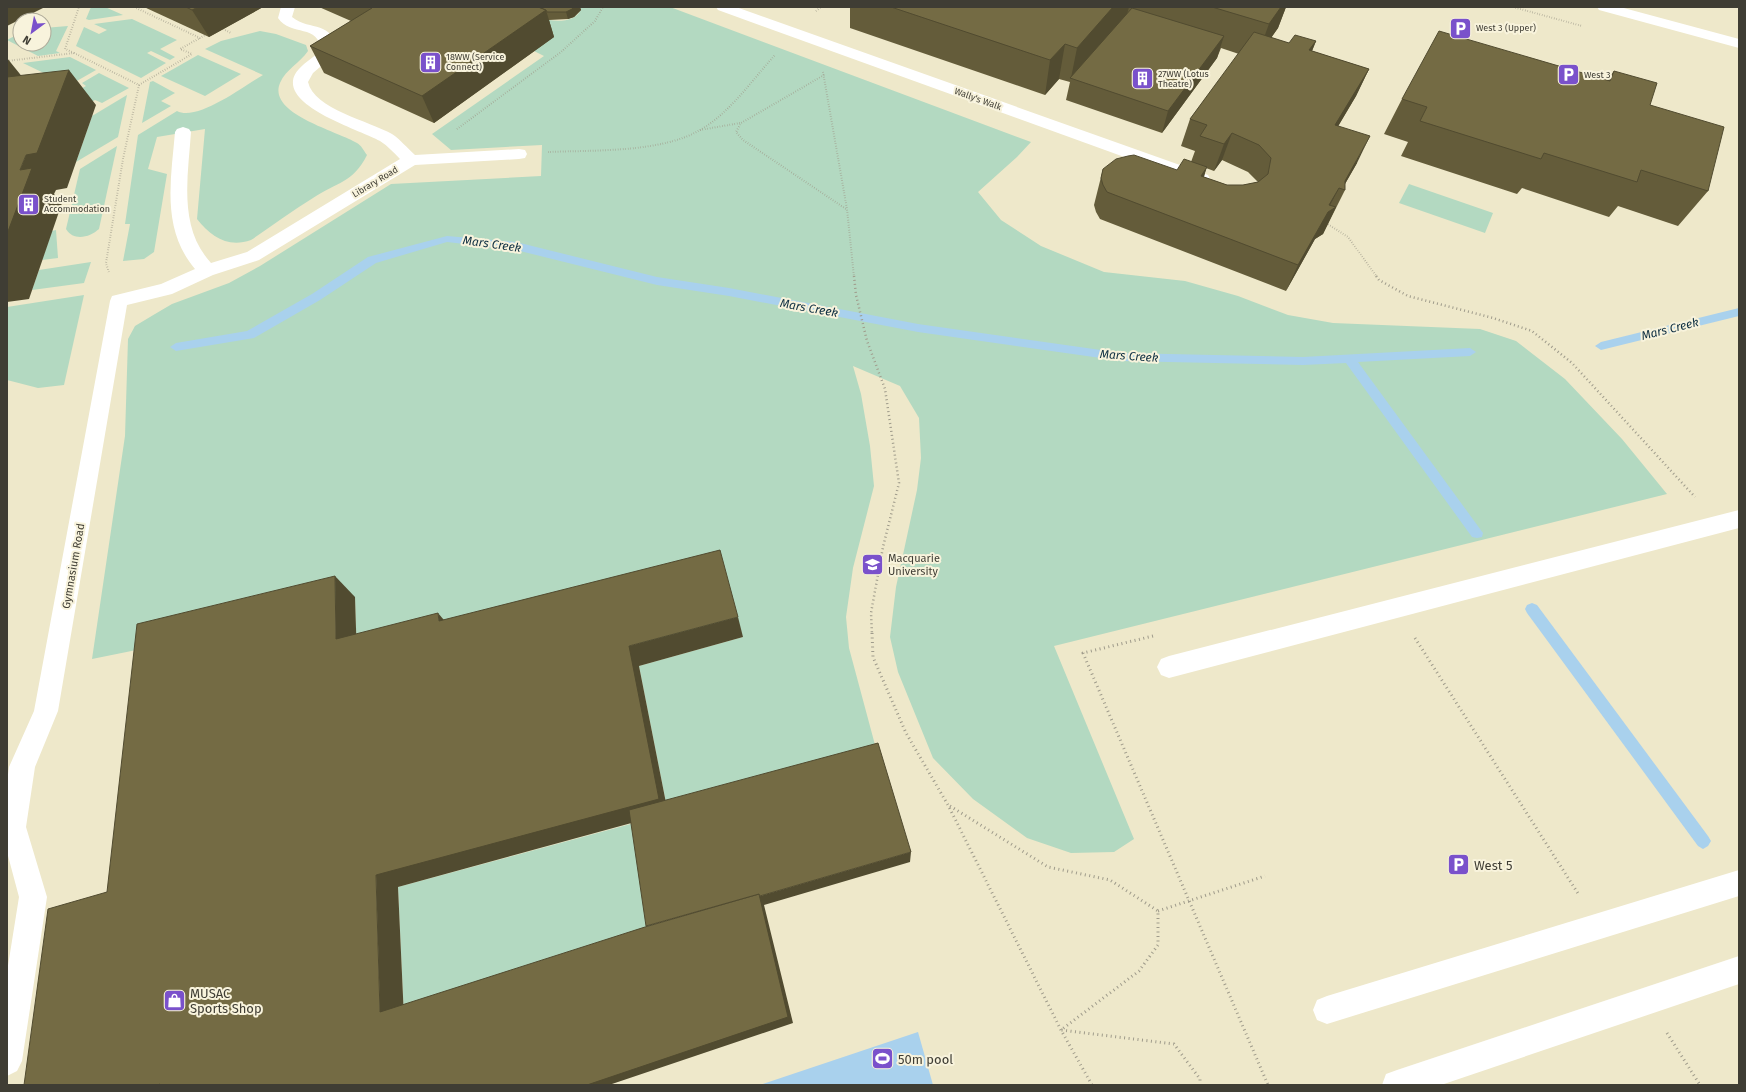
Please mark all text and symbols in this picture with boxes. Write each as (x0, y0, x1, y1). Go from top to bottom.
north arrow (12, 12, 52, 52)
parking icon: West 3 (Upper) (1448, 15, 1474, 41)
place label: West 3 (Upper) (1476, 23, 1536, 33)
text: N (20, 33, 34, 48)
building icon: 18WW (Service Connect) (417, 49, 443, 75)
place label: 18WW (Service Connect) (446, 52, 504, 72)
parking icon: West 3 (1556, 62, 1582, 88)
building icon: 27WW (Lotus Theatre) (1130, 66, 1156, 92)
place label: 27WW (Lotus Theatre) (1158, 69, 1209, 89)
place label: West 3 (1584, 70, 1611, 80)
street label: Wally's Walk (953, 86, 1003, 112)
street label: Library Road (350, 164, 400, 200)
building icon: Student Accommodation (16, 191, 42, 217)
place label: Student Accommodation (44, 194, 110, 214)
water label: Mars Creek (462, 233, 522, 255)
water label: Mars Creek (779, 296, 840, 320)
water label: Mars Creek (1640, 315, 1701, 343)
water label: Mars Creek (1099, 347, 1159, 365)
street label: Gymnasium Road (60, 522, 87, 610)
school or university icon: Macquarie University (860, 551, 886, 577)
place label: Macquarie University (888, 552, 940, 578)
parking icon: West 5 (1445, 852, 1471, 878)
place label: West 5 (1474, 858, 1512, 873)
place label: MUSAC Sports Shop (190, 986, 262, 1016)
shop icon: MUSAC Sports Shop (161, 987, 187, 1013)
sports icon: 50m pool (869, 1046, 895, 1072)
place label: 50m pool (898, 1052, 953, 1067)

